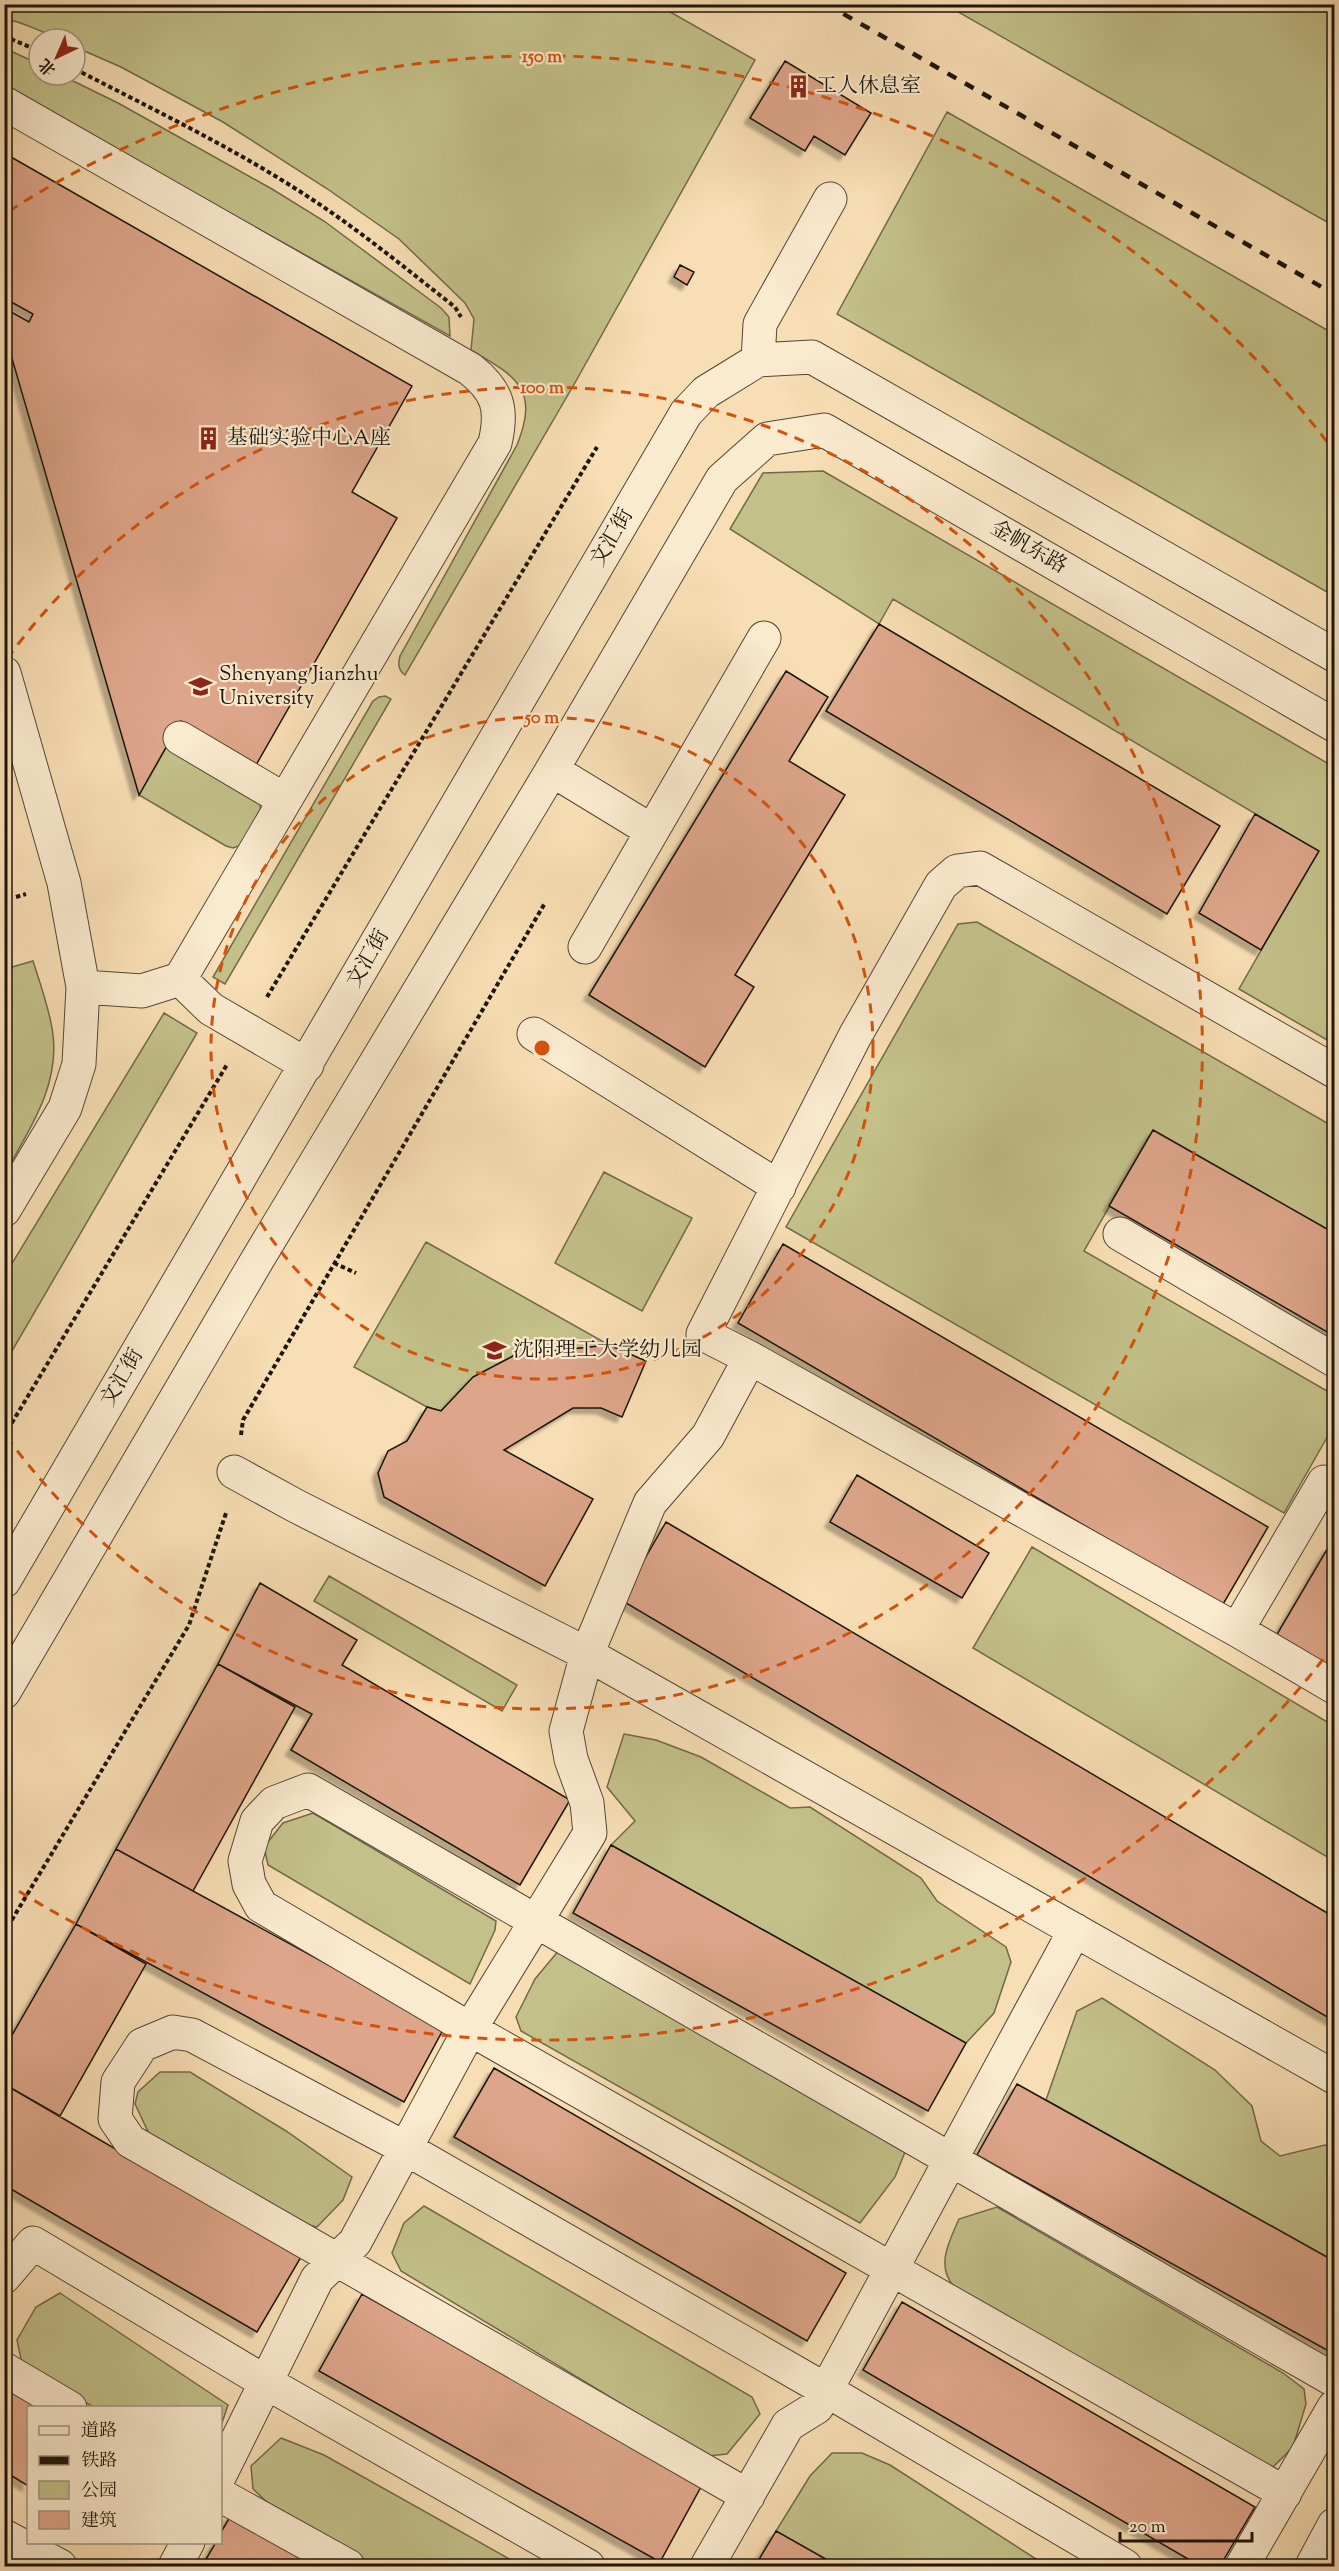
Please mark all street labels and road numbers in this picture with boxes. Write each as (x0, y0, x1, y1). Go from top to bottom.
street label: 文汇街 (584, 503, 642, 573)
street label: 金帆东路 (984, 514, 1072, 582)
street label: 文汇街 (340, 924, 398, 994)
street label: 文汇街 (94, 1343, 152, 1413)

